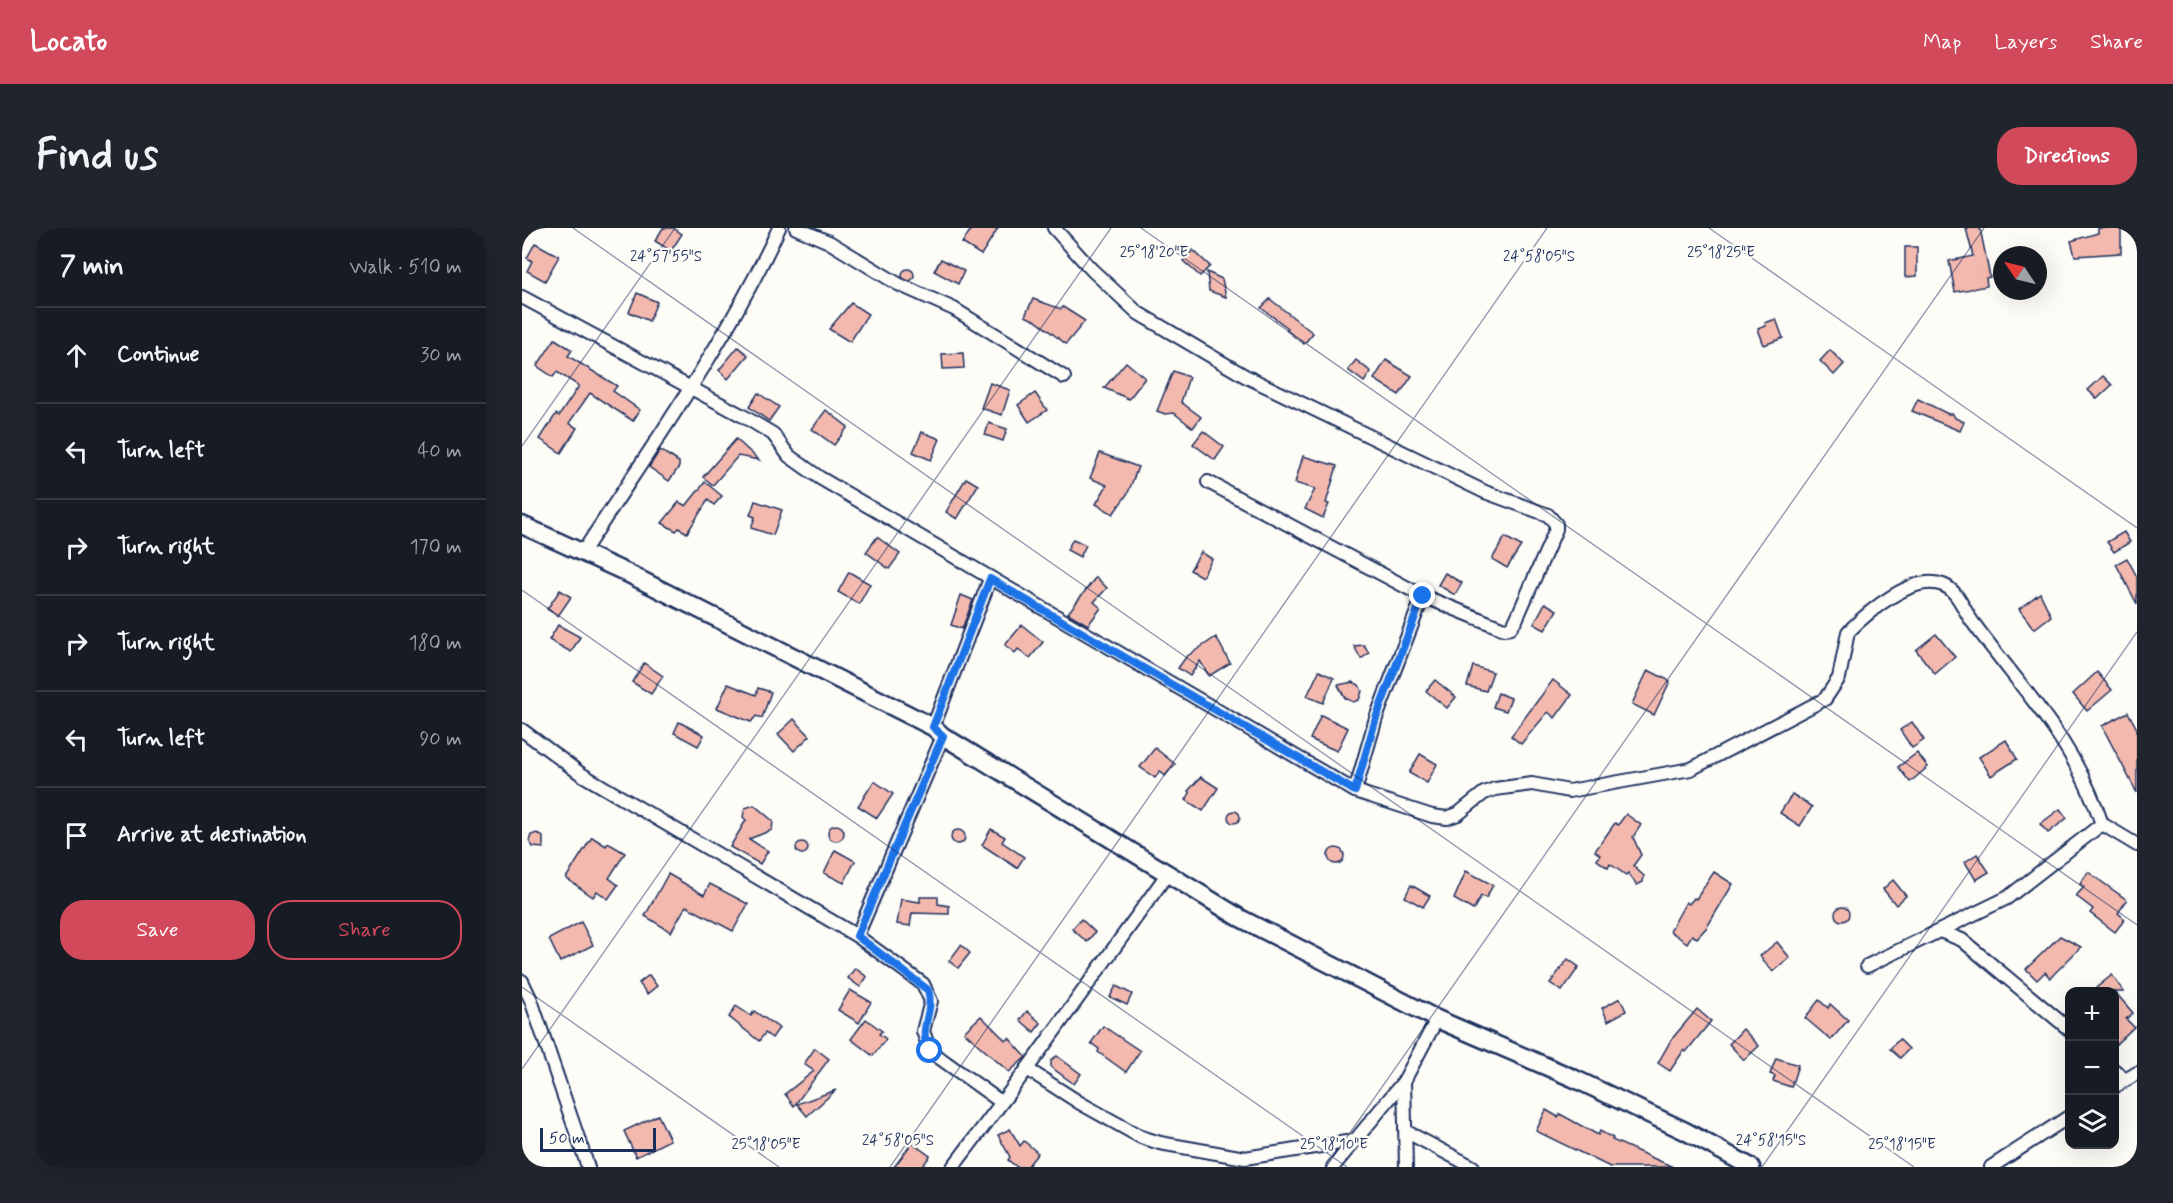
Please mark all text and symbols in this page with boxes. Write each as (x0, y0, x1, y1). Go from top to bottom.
text: Locato (30, 24, 107, 61)
text: Map (1923, 28, 1961, 56)
text: Layers (1994, 28, 2057, 56)
text: Share (2090, 28, 2143, 56)
button: Directions (1997, 127, 2137, 185)
text: Find us (36, 129, 158, 184)
text: 25°18'20"E (1120, 243, 1189, 263)
text: 25°18'25"E (1687, 243, 1755, 263)
north arrow (1993, 246, 2047, 300)
text: 24°57'55"S (630, 247, 702, 267)
text: 24°58'05"S (1503, 247, 1575, 267)
text: 7 min (60, 250, 124, 284)
text: Walk · 510 m (349, 254, 462, 281)
icon: ahead (60, 339, 93, 372)
text: Continue (117, 341, 199, 369)
text: 30 m (420, 342, 462, 369)
icon: left (60, 435, 93, 468)
text: Turn left (117, 437, 205, 465)
text: 40 m (418, 438, 462, 465)
icon: right (60, 531, 93, 564)
text: Turn right (117, 533, 215, 561)
text: 170 m (410, 534, 462, 561)
route end (1409, 582, 1435, 608)
icon: right (60, 627, 93, 660)
text: Turn right (117, 629, 215, 657)
text: 180 m (409, 630, 462, 657)
icon: left (60, 723, 93, 756)
text: Turn left (117, 725, 205, 753)
text: 90 m (419, 726, 462, 753)
icon: arrive (60, 819, 93, 852)
text: Arrive at destination (117, 821, 307, 849)
button: Save (60, 900, 255, 960)
button: Share (267, 900, 462, 960)
map controls (2065, 987, 2119, 1149)
button: + (2065, 987, 2119, 1041)
route start (916, 1037, 942, 1063)
button: − (2065, 1041, 2119, 1095)
button: layers (2065, 1095, 2119, 1149)
scale bar (540, 1125, 656, 1152)
text: 50 m (549, 1128, 585, 1149)
text: 24°58'05"S (862, 1131, 934, 1151)
text: 24°58'15"S (1736, 1131, 1806, 1151)
text: 25°18'05"E (731, 1135, 801, 1155)
text: 25°18'10"E (1300, 1135, 1368, 1155)
text: 25°18'15"E (1868, 1135, 1936, 1155)

